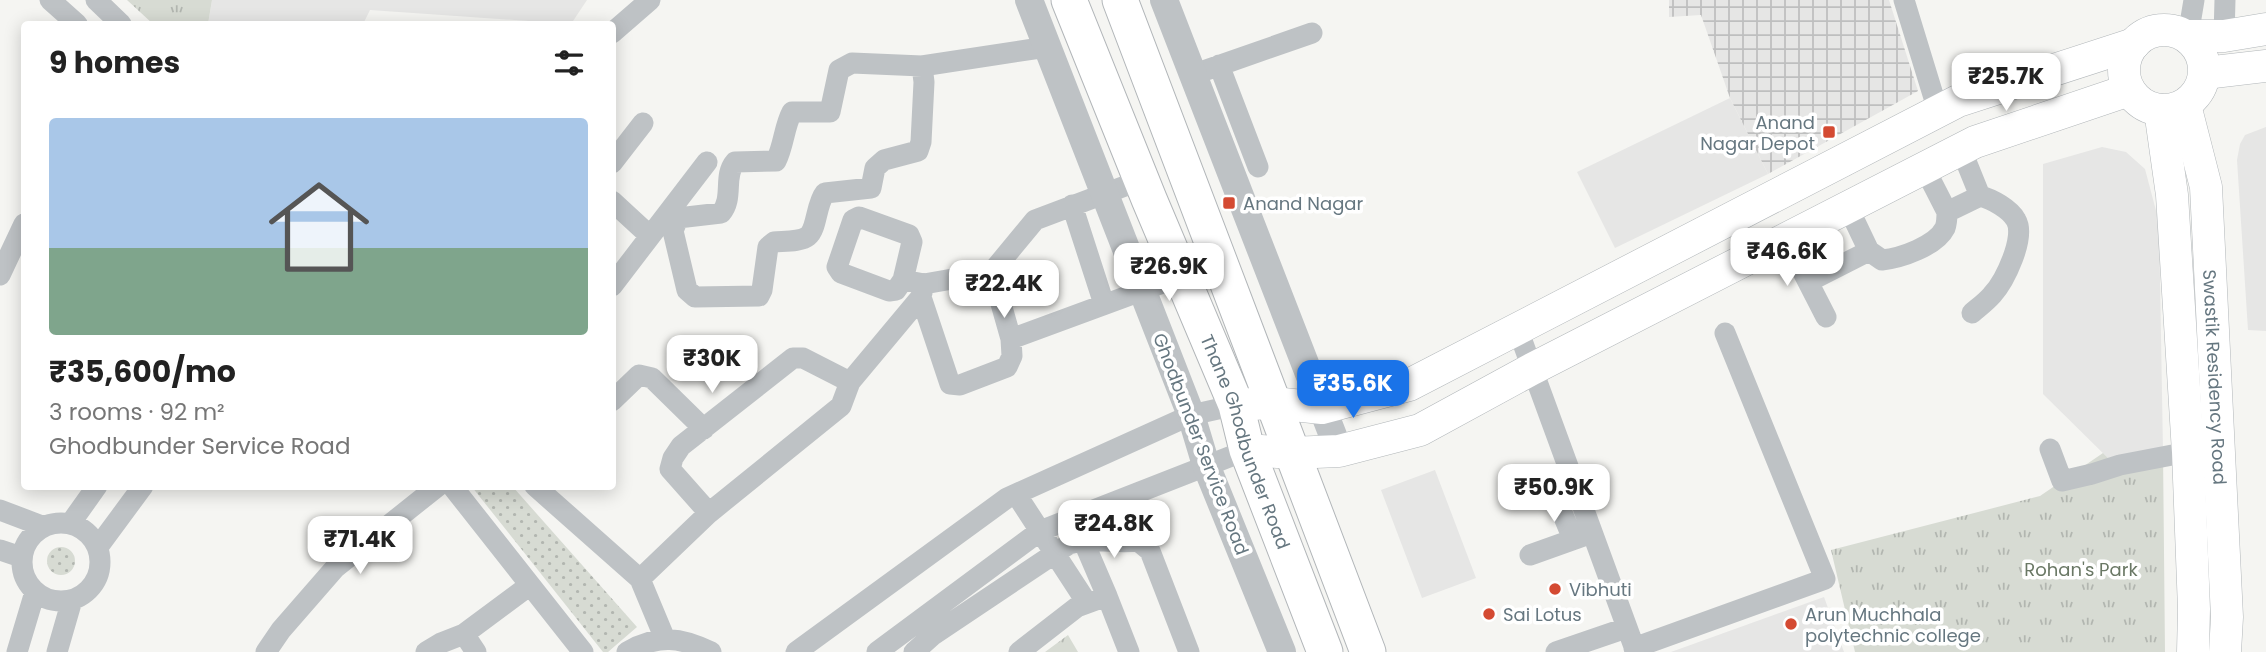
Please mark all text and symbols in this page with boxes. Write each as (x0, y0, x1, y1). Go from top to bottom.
text: 9 homes (49, 41, 180, 84)
icon: filters (550, 44, 588, 82)
pin: ₹25.7K (1949, 54, 2063, 113)
text: ₹25.7K (1968, 60, 2044, 92)
place label: Anand Nagar Depot (1700, 110, 1815, 156)
marker: Anand Nagar Depot (1821, 124, 1837, 140)
icon: home (256, 164, 382, 290)
place label: Anand Nagar (1243, 191, 1363, 216)
marker: Anand Nagar (1221, 195, 1237, 211)
pin: ₹46.6K (1730, 229, 1844, 288)
text: ₹46.6K (1746, 235, 1828, 267)
pin: ₹26.9K (1112, 244, 1226, 303)
text: ₹26.9K (1130, 250, 1208, 282)
pin: ₹22.4K (947, 260, 1061, 320)
text: ₹22.4K (965, 267, 1043, 299)
street label: Swastik Residency Road (2198, 269, 2233, 485)
street label: Ghodbunder Service Road (1147, 329, 1255, 559)
street label: Thane Ghodbunder Road (1195, 330, 1297, 553)
pin: ₹30K (671, 336, 753, 395)
text: ₹30K (683, 342, 741, 374)
text: ₹35,600/mo (49, 350, 236, 393)
pin: ₹35.6K (1296, 360, 1410, 420)
text: ₹35.6K (1313, 367, 1393, 399)
text: 3 rooms · 92 m² (49, 396, 225, 428)
text: Ghodbunder Service Road (49, 430, 350, 462)
pin: ₹50.9K (1497, 464, 1611, 524)
text: ₹50.9K (1514, 471, 1594, 503)
pin: ₹24.8K (1057, 500, 1171, 560)
text: ₹24.8K (1074, 507, 1154, 539)
pin: ₹71.4K (303, 516, 417, 576)
text: ₹71.4K (324, 523, 396, 555)
park label: Rohan's Park (2024, 557, 2138, 582)
place label: Vibhuti (1569, 577, 1632, 602)
marker: Vibhuti (1547, 581, 1563, 597)
place label: Sai Lotus (1503, 602, 1582, 627)
place label: Arun Muchhala polytechnic college (1805, 602, 1981, 648)
marker: Sai Lotus (1481, 606, 1497, 622)
marker: Arun Muchhala polytechnic college (1783, 616, 1799, 632)

